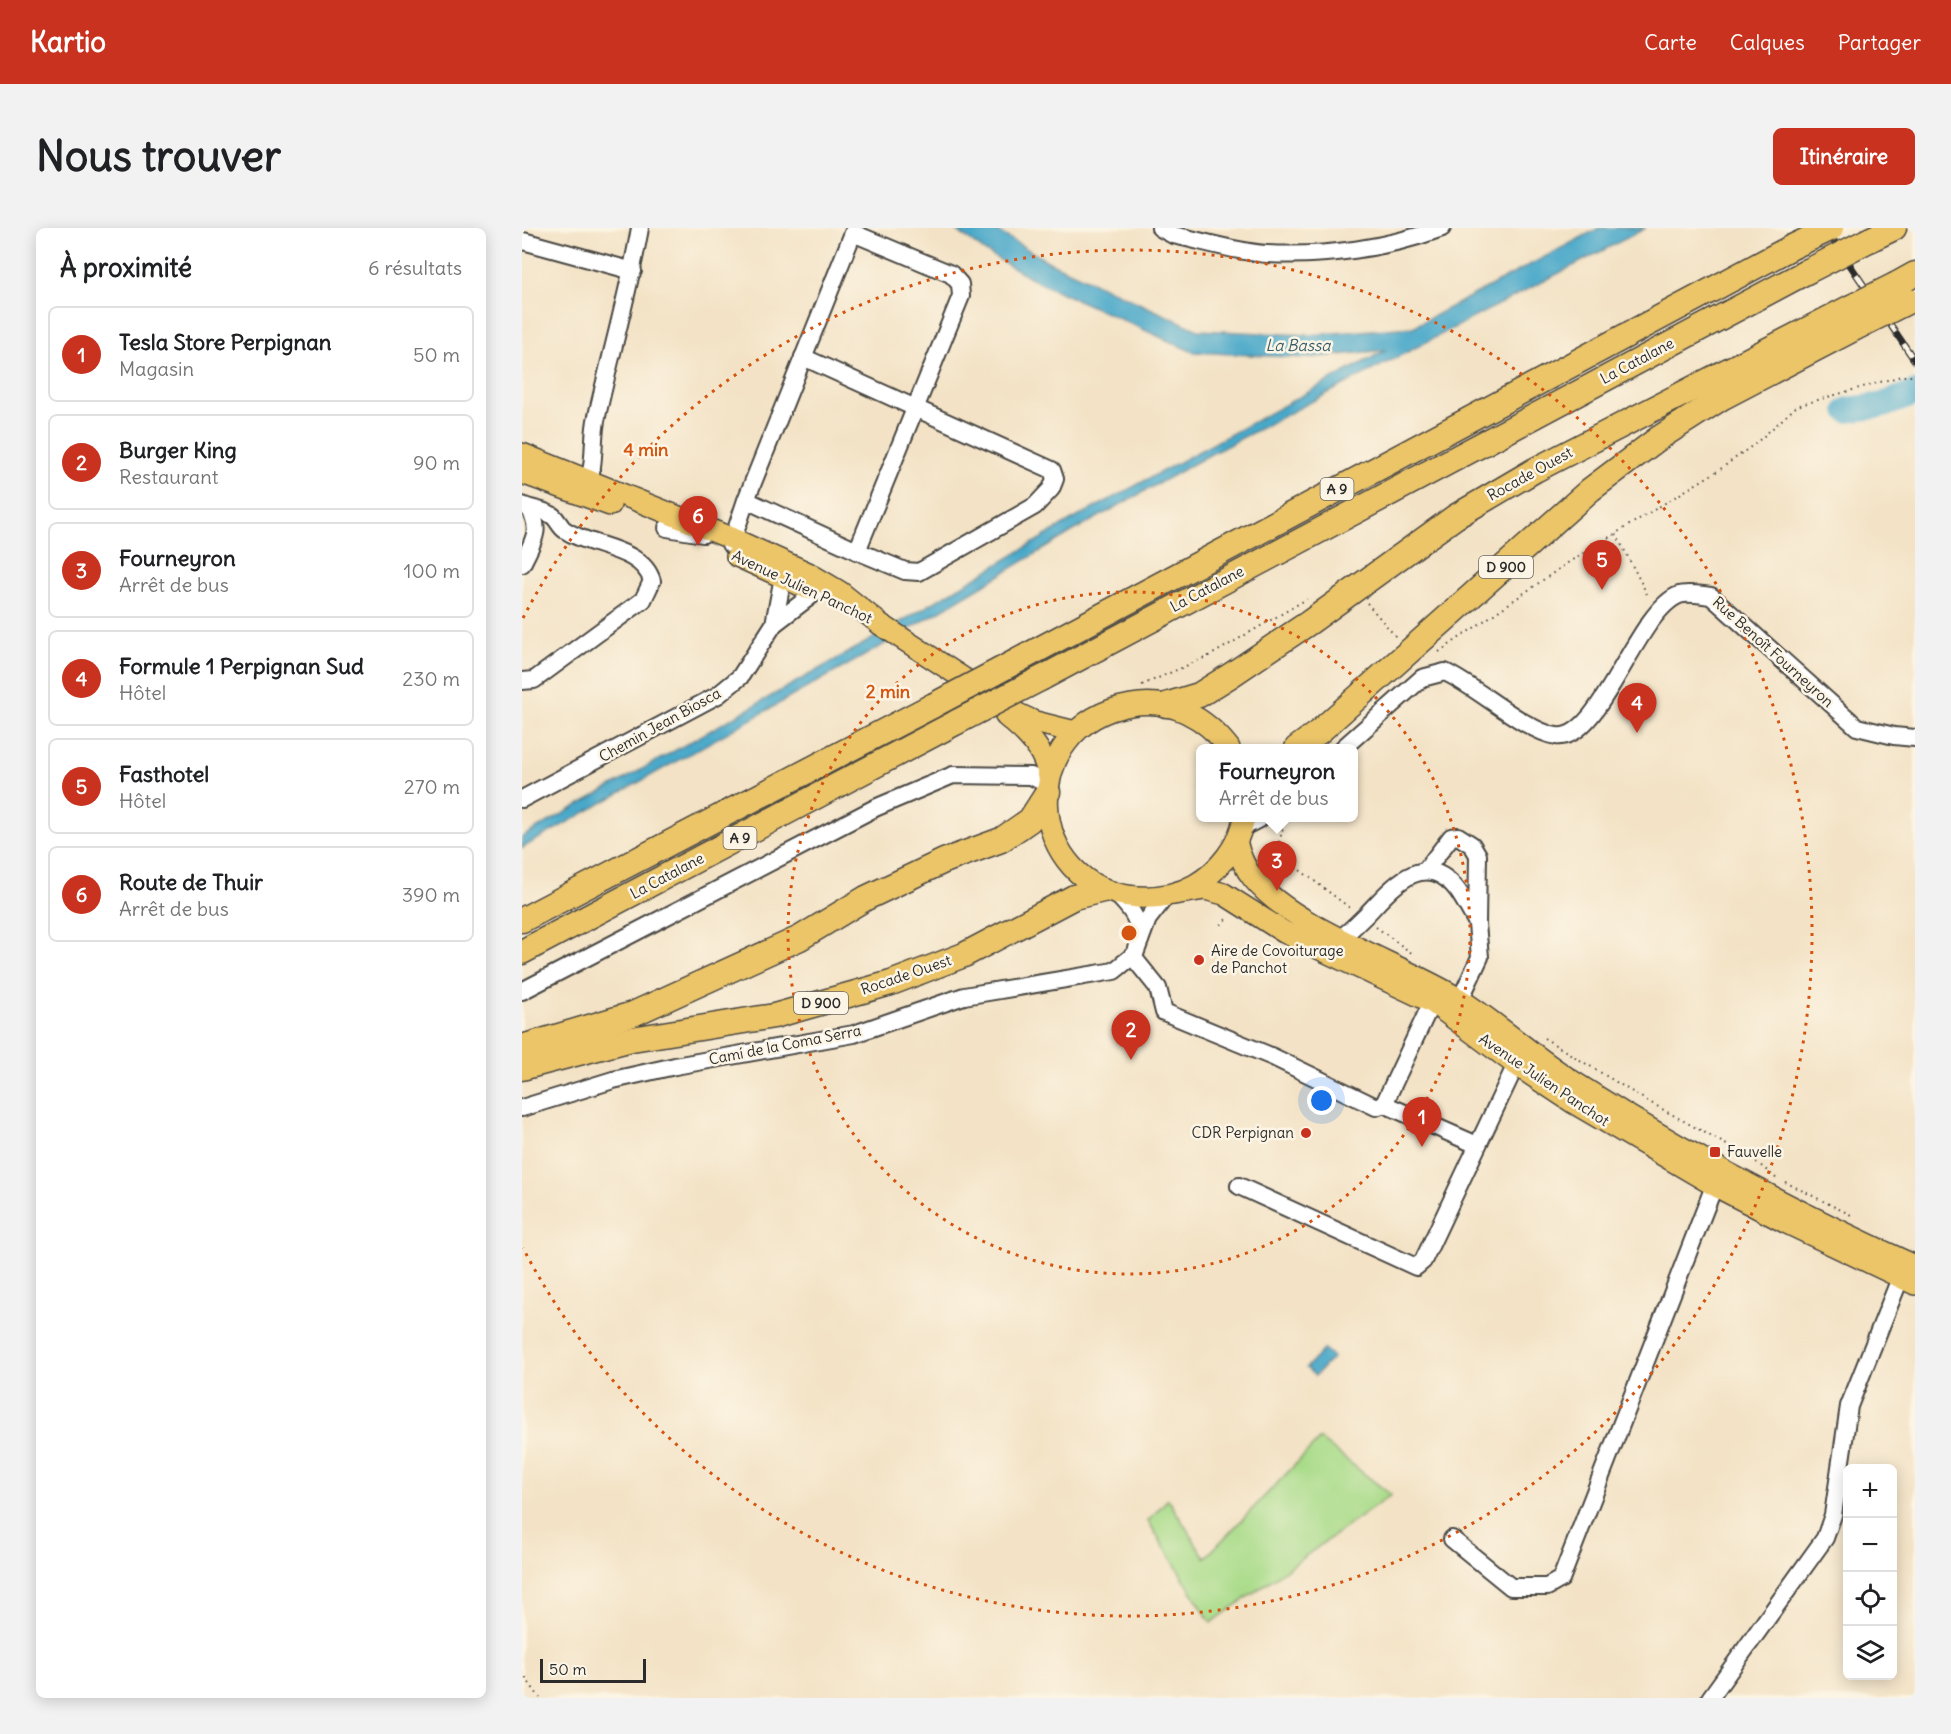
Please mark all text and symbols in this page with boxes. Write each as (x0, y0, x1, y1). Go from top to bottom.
text: Kartio (30, 24, 106, 60)
text: Carte (1644, 29, 1697, 56)
text: Calques (1730, 29, 1805, 56)
text: Partager (1838, 29, 1921, 56)
button: Itinéraire (1773, 128, 1915, 185)
text: Nous trouver (36, 130, 281, 182)
text: À proximité (60, 251, 192, 284)
text: 6 résultats (368, 255, 462, 280)
text: Tesla Store Perpignan (119, 328, 332, 356)
street label: La Catalane (1597, 333, 1677, 388)
water label: La Bassa (1266, 335, 1331, 355)
text: 1 (78, 342, 85, 367)
text: 50 m (413, 342, 460, 367)
text: Magasin (119, 356, 194, 381)
text: Burger King (119, 436, 237, 464)
text: 4 min (624, 438, 669, 461)
street label: Rocade Ouest (1484, 442, 1576, 505)
text: 2 (76, 450, 87, 475)
text: 90 m (413, 450, 460, 475)
text: Restaurant (119, 464, 218, 489)
road number: A 9 (1320, 478, 1354, 500)
pin: 6 (678, 496, 717, 546)
pin: 5 (1582, 540, 1622, 590)
text: Fourneyron (119, 544, 236, 572)
street label: Avenue Julien Panchot (729, 546, 875, 627)
road number: D 900 (1479, 556, 1533, 578)
text: 3 (76, 558, 87, 583)
text: 100 m (403, 558, 460, 583)
street label: La Catalane (1167, 561, 1247, 616)
text: Arrêt de bus (119, 572, 229, 597)
street label: Rue Benoît Fourneyron (1709, 592, 1838, 711)
text: Formule 1 Perpignan Sud (119, 652, 364, 680)
text: 4 (76, 666, 87, 691)
text: 230 m (402, 666, 460, 691)
text: Hôtel (119, 680, 166, 705)
text: 2 min (866, 680, 911, 703)
street label: Chemin Jean Biosca (595, 683, 724, 766)
pin: 4 (1618, 684, 1656, 733)
popup (1196, 744, 1358, 822)
text: Fourneyron (1219, 757, 1335, 785)
text: Fasthotel (119, 760, 209, 788)
text: 5 (76, 774, 87, 799)
text: 270 m (404, 774, 460, 799)
text: Arrêt de bus (1219, 785, 1329, 810)
text: Hôtel (119, 788, 166, 813)
road number: A 9 (724, 827, 756, 849)
pin: 3 (1258, 842, 1296, 891)
street label: La Catalane (627, 848, 707, 903)
text: Route de Thuir (119, 868, 263, 896)
text: 6 (76, 882, 87, 907)
text: 390 m (402, 882, 460, 907)
text: Arrêt de bus (119, 896, 229, 921)
centre of rings (1119, 923, 1139, 943)
place label: Aire de Covoiturage de Panchot (1211, 941, 1344, 977)
street label: Rocade Ouest (858, 950, 954, 999)
marker: Aire de Covoiturage de Panchot (1192, 953, 1206, 967)
road number: D 900 (794, 992, 848, 1014)
pin: 2 (1112, 1010, 1150, 1060)
street label: Camí de la Coma Serra (707, 1020, 863, 1069)
street label: Avenue Julien Panchot (1476, 1029, 1613, 1130)
your location (1307, 1086, 1336, 1115)
pin: 1 (1402, 1098, 1442, 1147)
place label: CDR Perpignan (1192, 1123, 1294, 1142)
marker: CDR Perpignan (1299, 1126, 1313, 1140)
place label: Fauvelle (1727, 1142, 1782, 1161)
marker: Fauvelle (1708, 1145, 1722, 1159)
map controls (1843, 1464, 1897, 1680)
button: + (1843, 1464, 1897, 1518)
button: − (1843, 1518, 1897, 1572)
button: locate (1843, 1572, 1897, 1626)
button: layers (1843, 1626, 1897, 1680)
scale bar (540, 1656, 646, 1684)
text: 50 m (549, 1659, 587, 1679)

